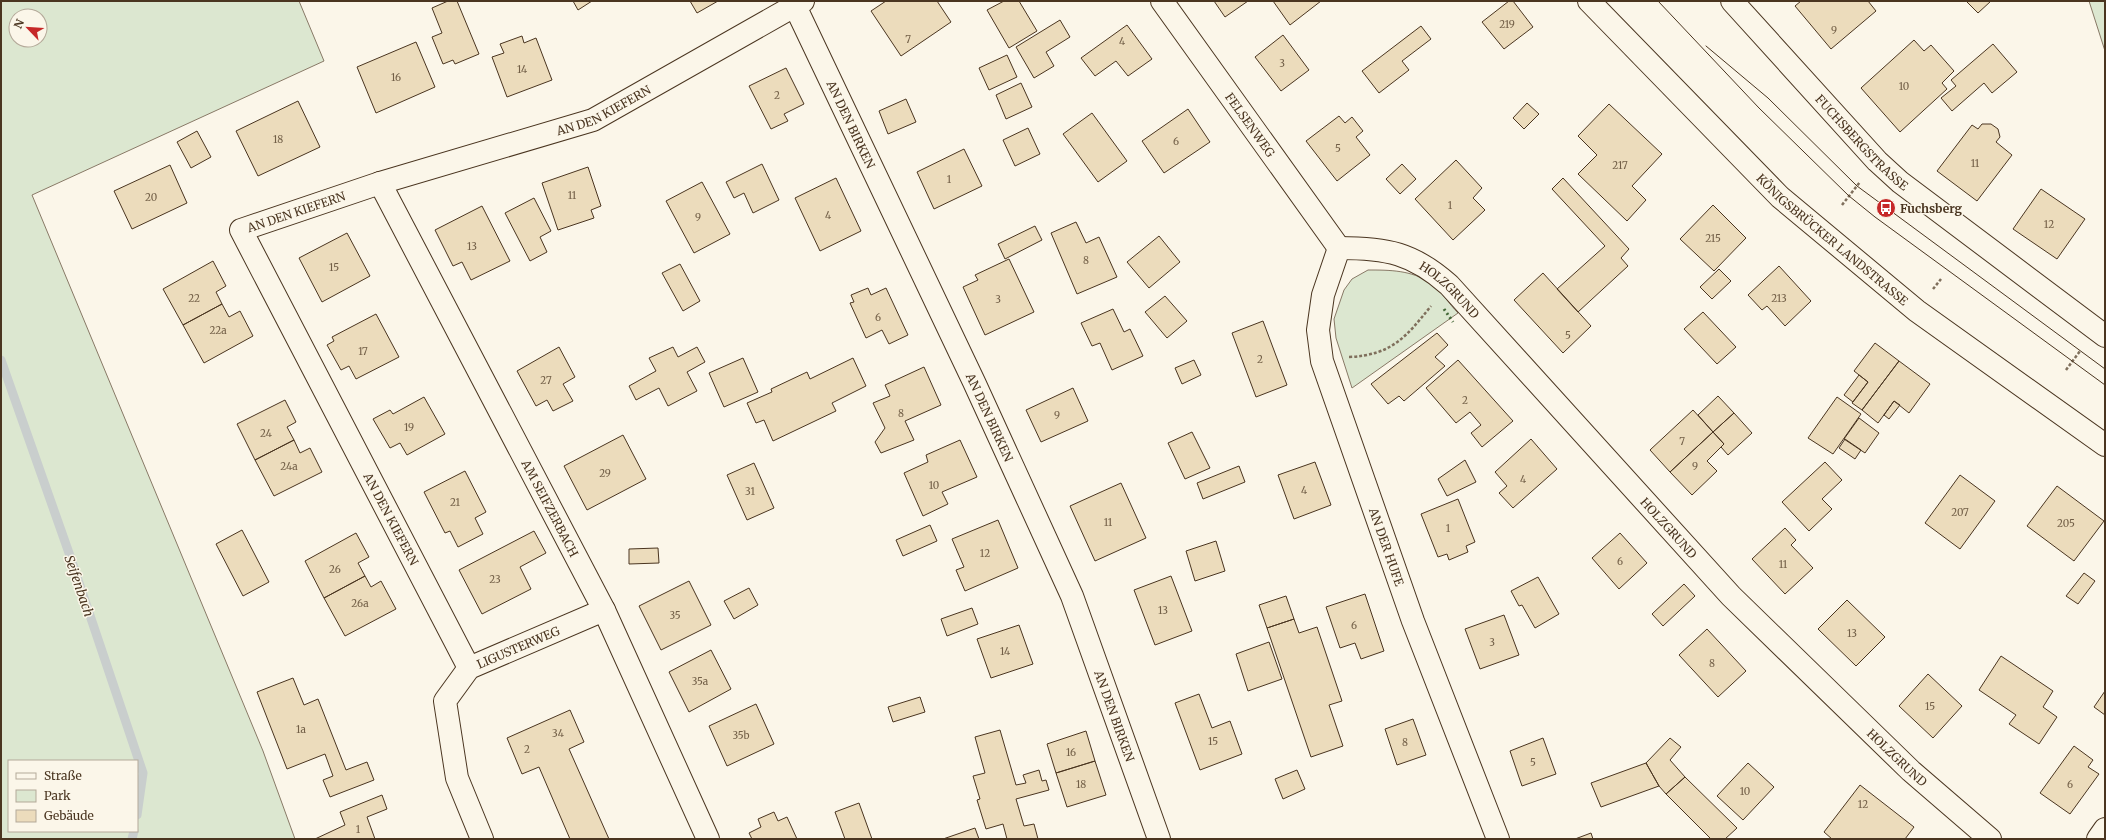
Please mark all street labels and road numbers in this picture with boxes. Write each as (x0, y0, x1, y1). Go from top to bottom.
street label: AN DEN BIRKEN (824, 77, 879, 171)
street label: AN DEN KIEFERN (553, 81, 654, 138)
street label: FELSENWEG (1223, 90, 1279, 160)
street label: FUCHSBERGSTRASSE (1813, 91, 1912, 193)
street label: KÖNIGSBRÜCKER LANDSTRASSE (1754, 170, 1912, 308)
street label: AN DEN KIEFERN (244, 188, 348, 235)
street label: HOLZGRUND (1417, 258, 1483, 321)
street label: AN DEN BIRKEN (963, 369, 1017, 464)
street label: AM SEIFZERBACH (518, 456, 582, 559)
street label: AN DEN KIEFERN (360, 469, 422, 568)
street label: HOLZGRUND (1638, 494, 1700, 561)
street label: AN DER HUFE (1366, 505, 1408, 588)
street label: LIGUSTERWEG (474, 622, 562, 671)
street label: AN DEN BIRKEN (1091, 667, 1138, 764)
street label: HOLZGRUND (1864, 725, 1930, 789)

